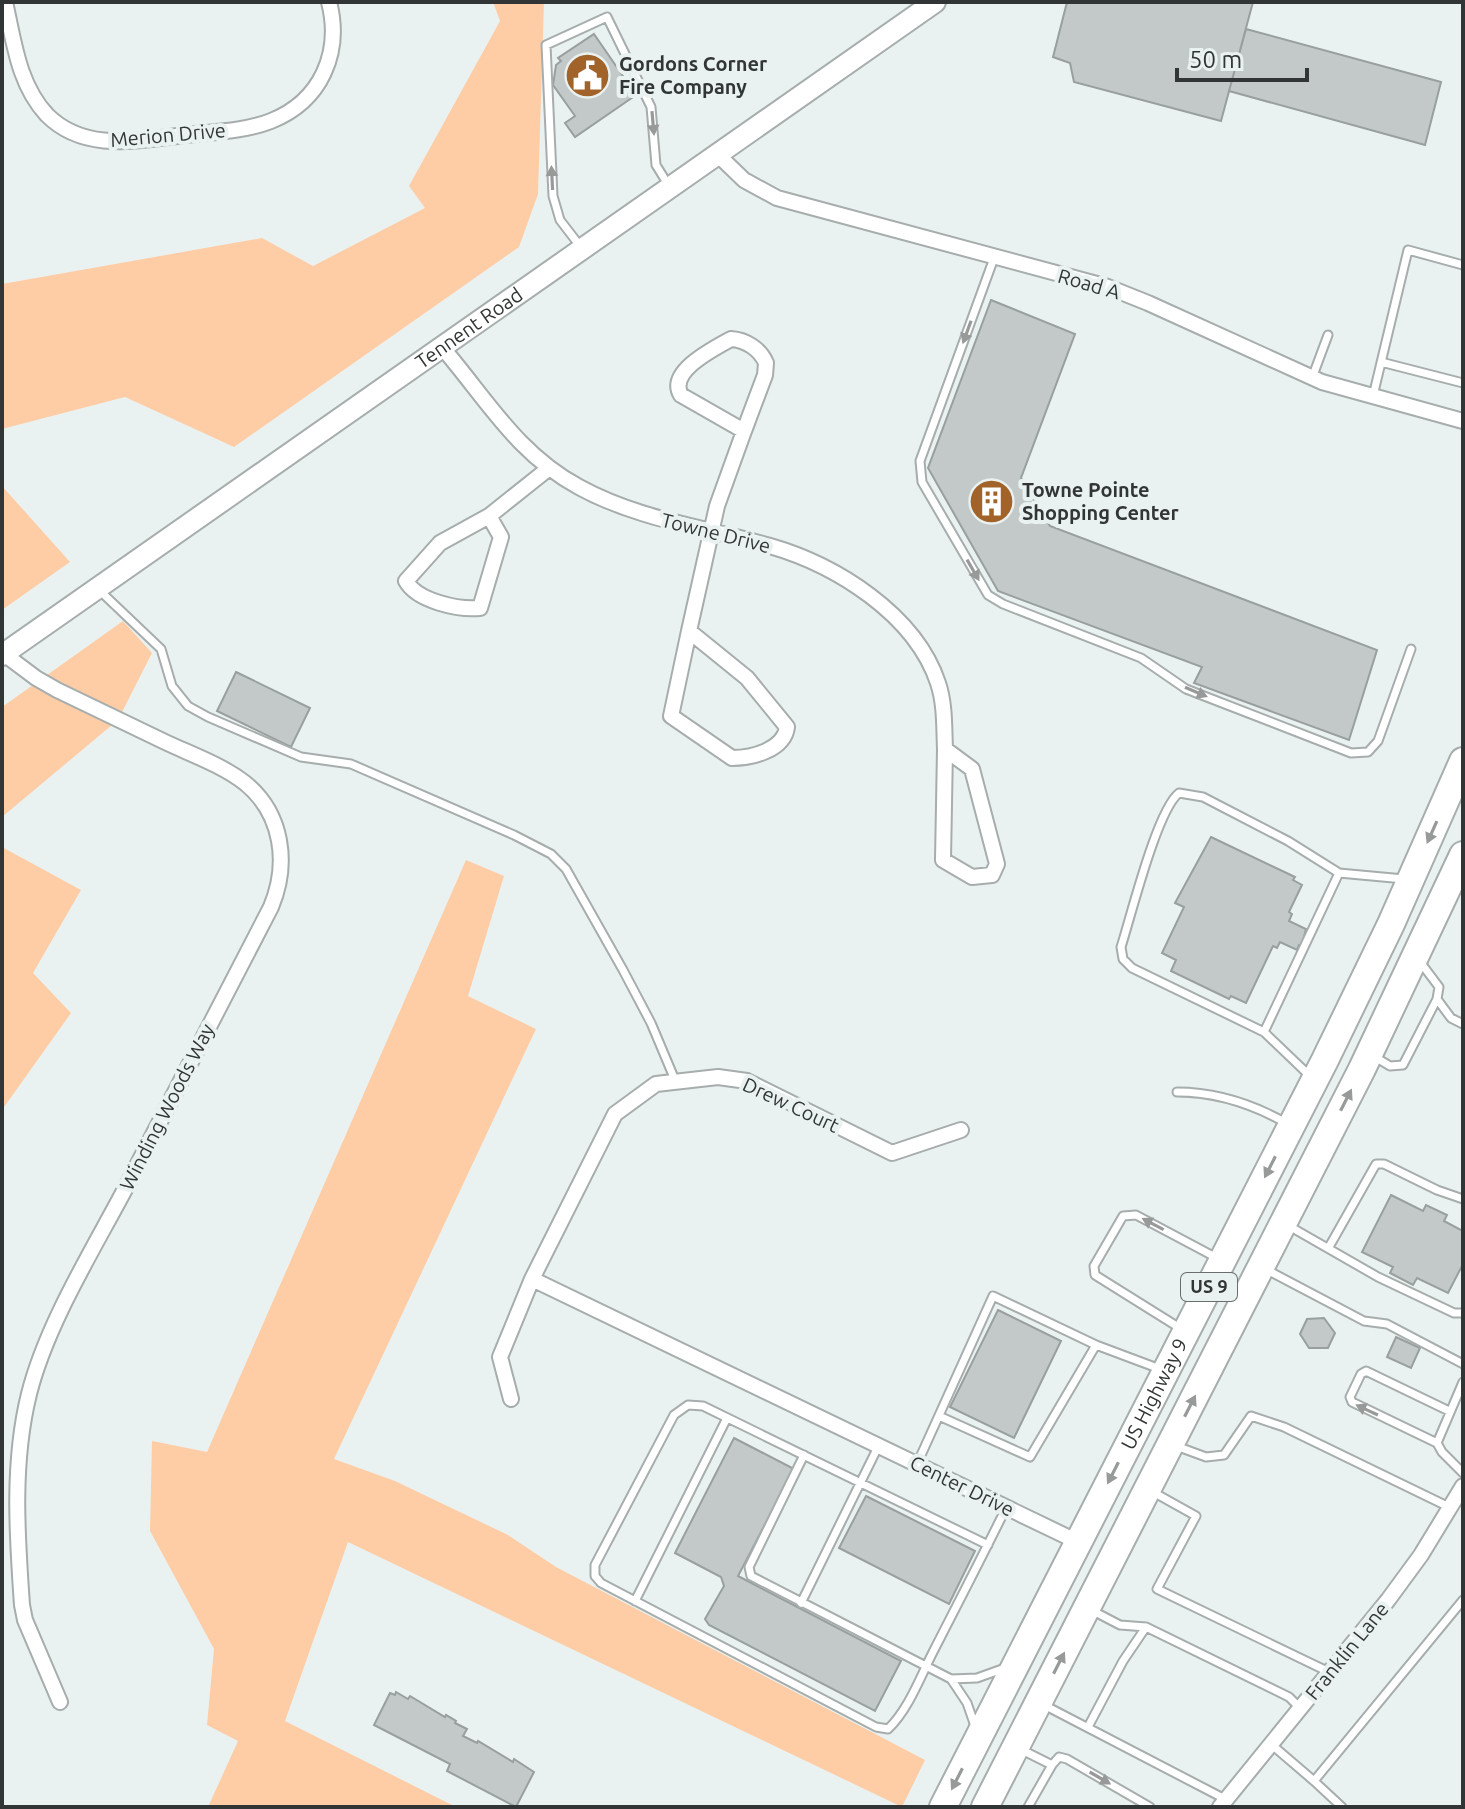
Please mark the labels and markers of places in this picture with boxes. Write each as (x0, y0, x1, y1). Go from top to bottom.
public building icon: Gordons Corner Fire Company (564, 51, 612, 99)
place label: Gordons Corner Fire Company (619, 52, 768, 98)
building icon: Towne Pointe Shopping Center (967, 478, 1015, 526)
place label: Towne Pointe Shopping Center (1022, 478, 1179, 524)

